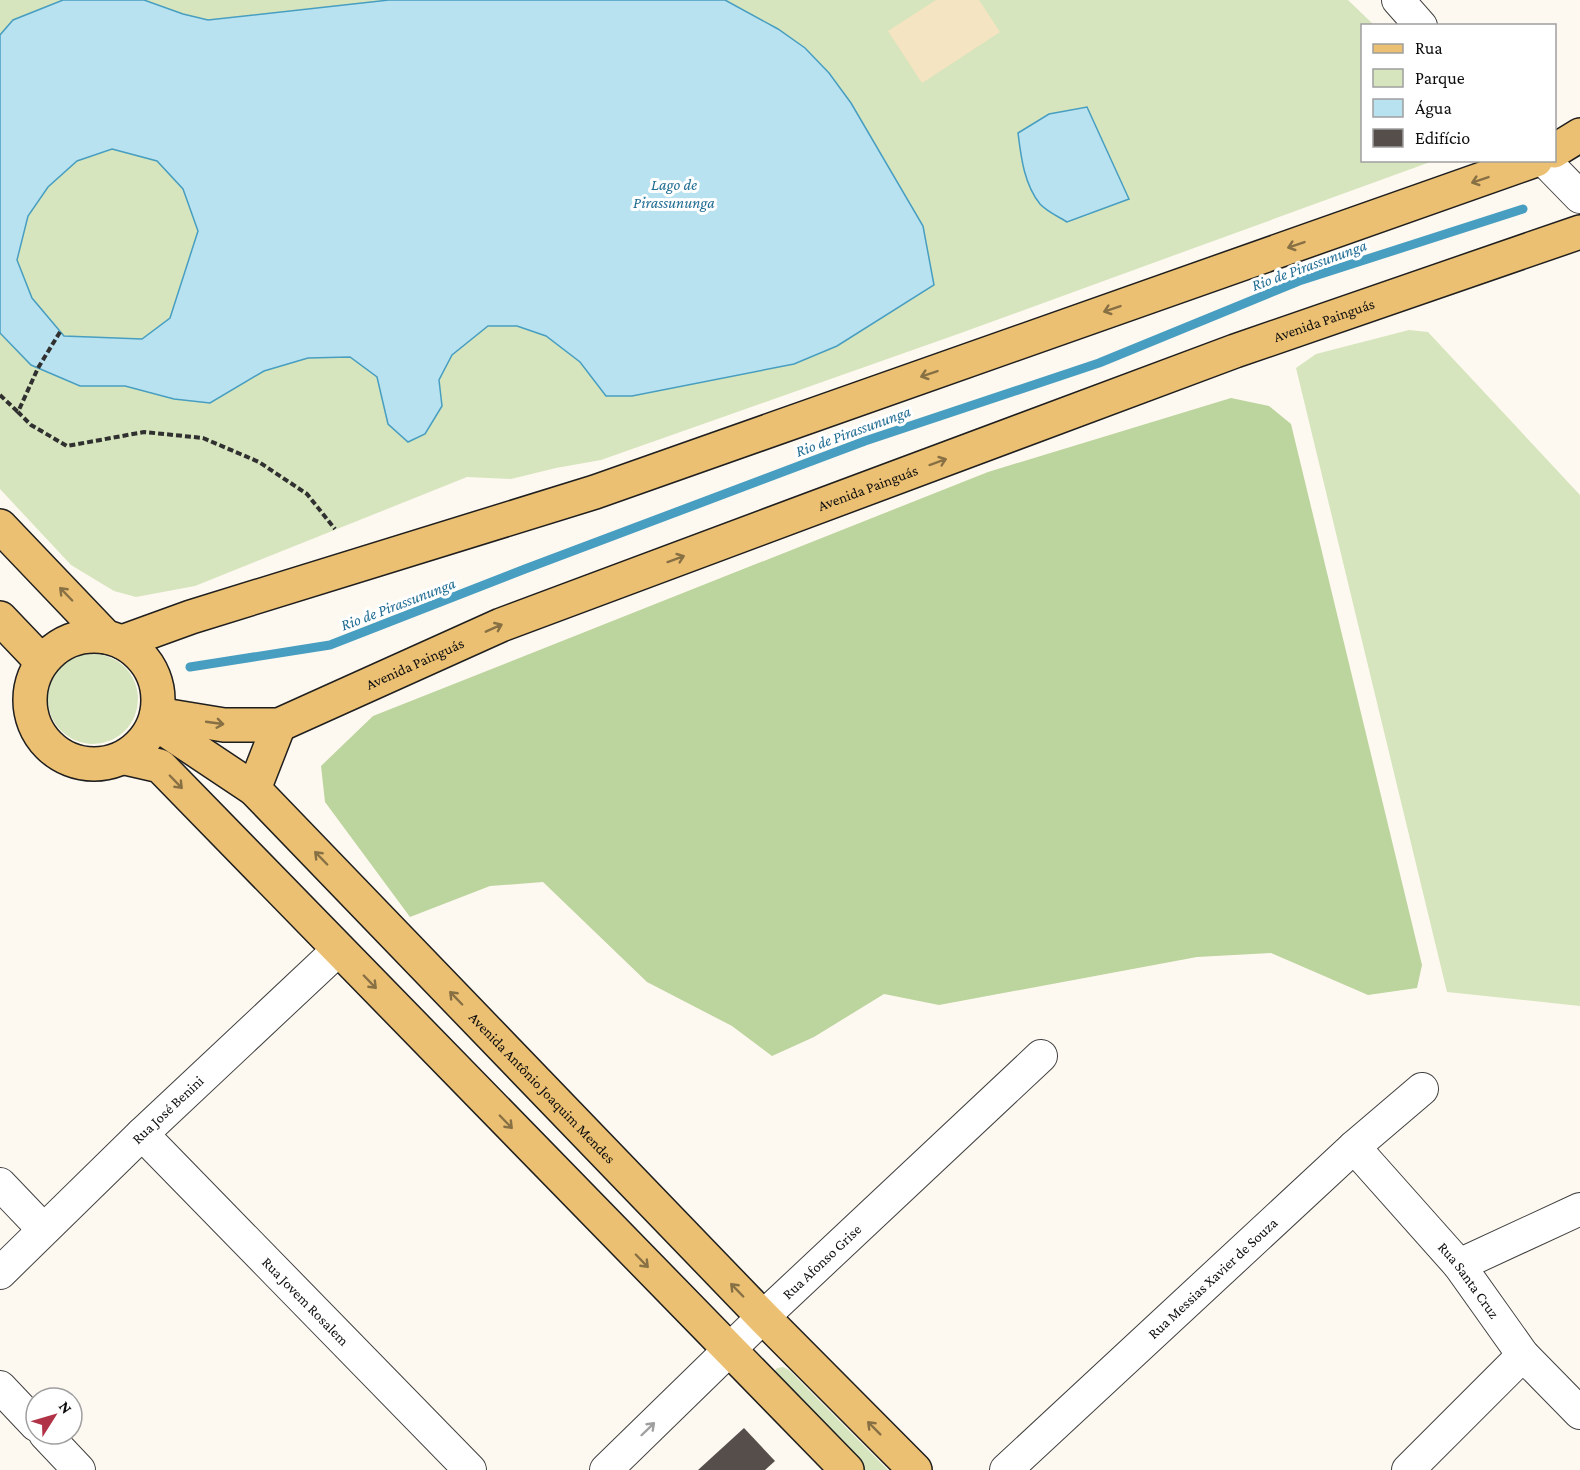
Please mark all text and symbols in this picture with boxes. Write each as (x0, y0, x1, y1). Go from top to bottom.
legend (1361, 24, 1556, 162)
text: Rua (1415, 38, 1443, 58)
text: Parque (1415, 68, 1465, 88)
text: Água (1415, 98, 1452, 118)
text: Edifício (1415, 128, 1470, 148)
one-way arrow (1471, 175, 1490, 186)
water label: Lago de Pirassununga (633, 176, 715, 212)
water label: Rio de Pirassununga (1249, 236, 1370, 295)
one-way arrow (1288, 240, 1306, 251)
street label: Avenida Painguás (1271, 295, 1377, 345)
one-way arrow (1104, 305, 1122, 316)
one-way arrow (920, 370, 938, 381)
water label: Rio de Pirassununga (793, 402, 914, 461)
one-way arrow (928, 455, 947, 466)
street label: Avenida Painguás (816, 462, 920, 514)
one-way arrow (667, 553, 685, 564)
water label: Rio de Pirassununga (338, 574, 458, 635)
one-way arrow (58, 587, 73, 602)
one-way arrow (484, 622, 503, 633)
street label: Avenida Painguás (364, 635, 466, 693)
one-way arrow (205, 718, 225, 729)
one-way arrow (168, 774, 183, 789)
one-way arrow (314, 850, 328, 865)
one-way arrow (362, 975, 377, 990)
one-way arrow (450, 991, 464, 1006)
street label: Avenida Antônio Joaquim Mendes (466, 1009, 618, 1167)
street label: Rua José Benini (129, 1073, 207, 1147)
one-way arrow (498, 1114, 513, 1129)
street label: Rua Messias Xavier de Souza (1145, 1214, 1281, 1342)
street label: Rua Afonso Grise (779, 1221, 865, 1302)
street label: Rua Santa Cruz (1435, 1239, 1502, 1321)
street label: Rua Jovem Rosalem (259, 1254, 352, 1349)
one-way arrow (635, 1254, 649, 1269)
one-way arrow (730, 1282, 745, 1297)
north arrow (24, 1386, 84, 1446)
text: N (56, 1398, 76, 1417)
one-way arrow (867, 1421, 882, 1436)
one-way arrow (640, 1422, 655, 1436)

